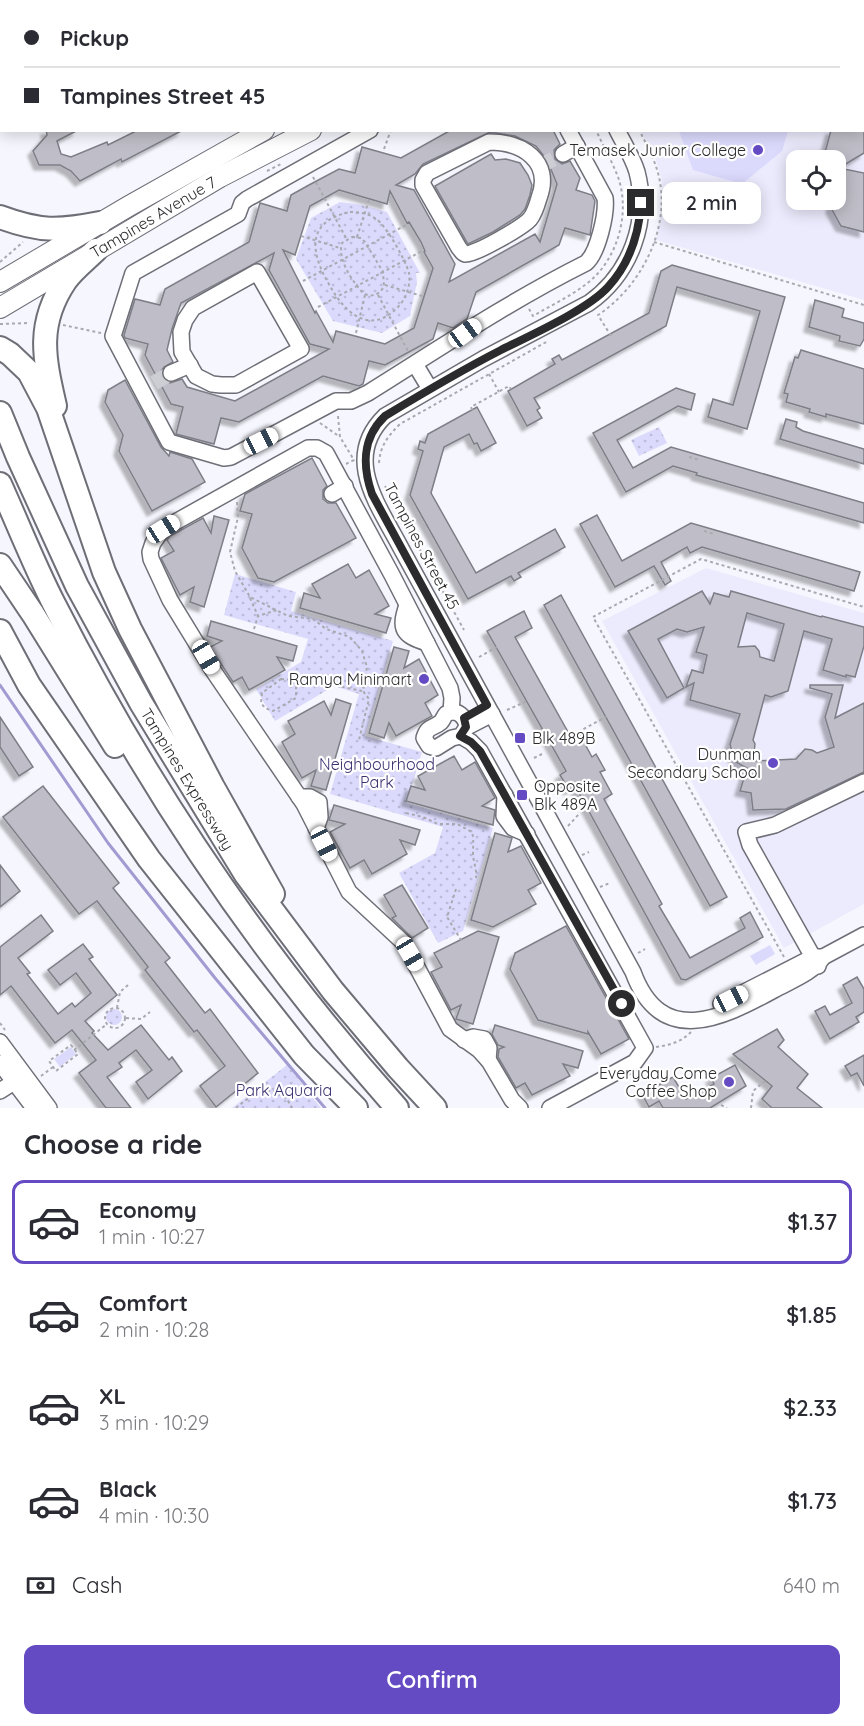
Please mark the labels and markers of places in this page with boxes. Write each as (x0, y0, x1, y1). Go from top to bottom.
place label: Temasek Junior College (569, 140, 746, 160)
marker: Temasek Junior College (751, 143, 765, 157)
place label: Ramya Minimart (289, 669, 412, 689)
marker: Ramya Minimart (417, 672, 431, 686)
place label: Blk 489B (532, 728, 595, 748)
marker: Blk 489B (513, 731, 527, 745)
place label: Dunman Secondary School (627, 744, 761, 782)
marker: Dunman Secondary School (766, 756, 780, 770)
place label: Opposite Blk 489A (534, 776, 601, 814)
marker: Opposite Blk 489A (515, 788, 529, 802)
place label: Everyday Come Coffee Shop (599, 1063, 717, 1101)
marker: Everyday Come Coffee Shop (722, 1075, 736, 1089)

